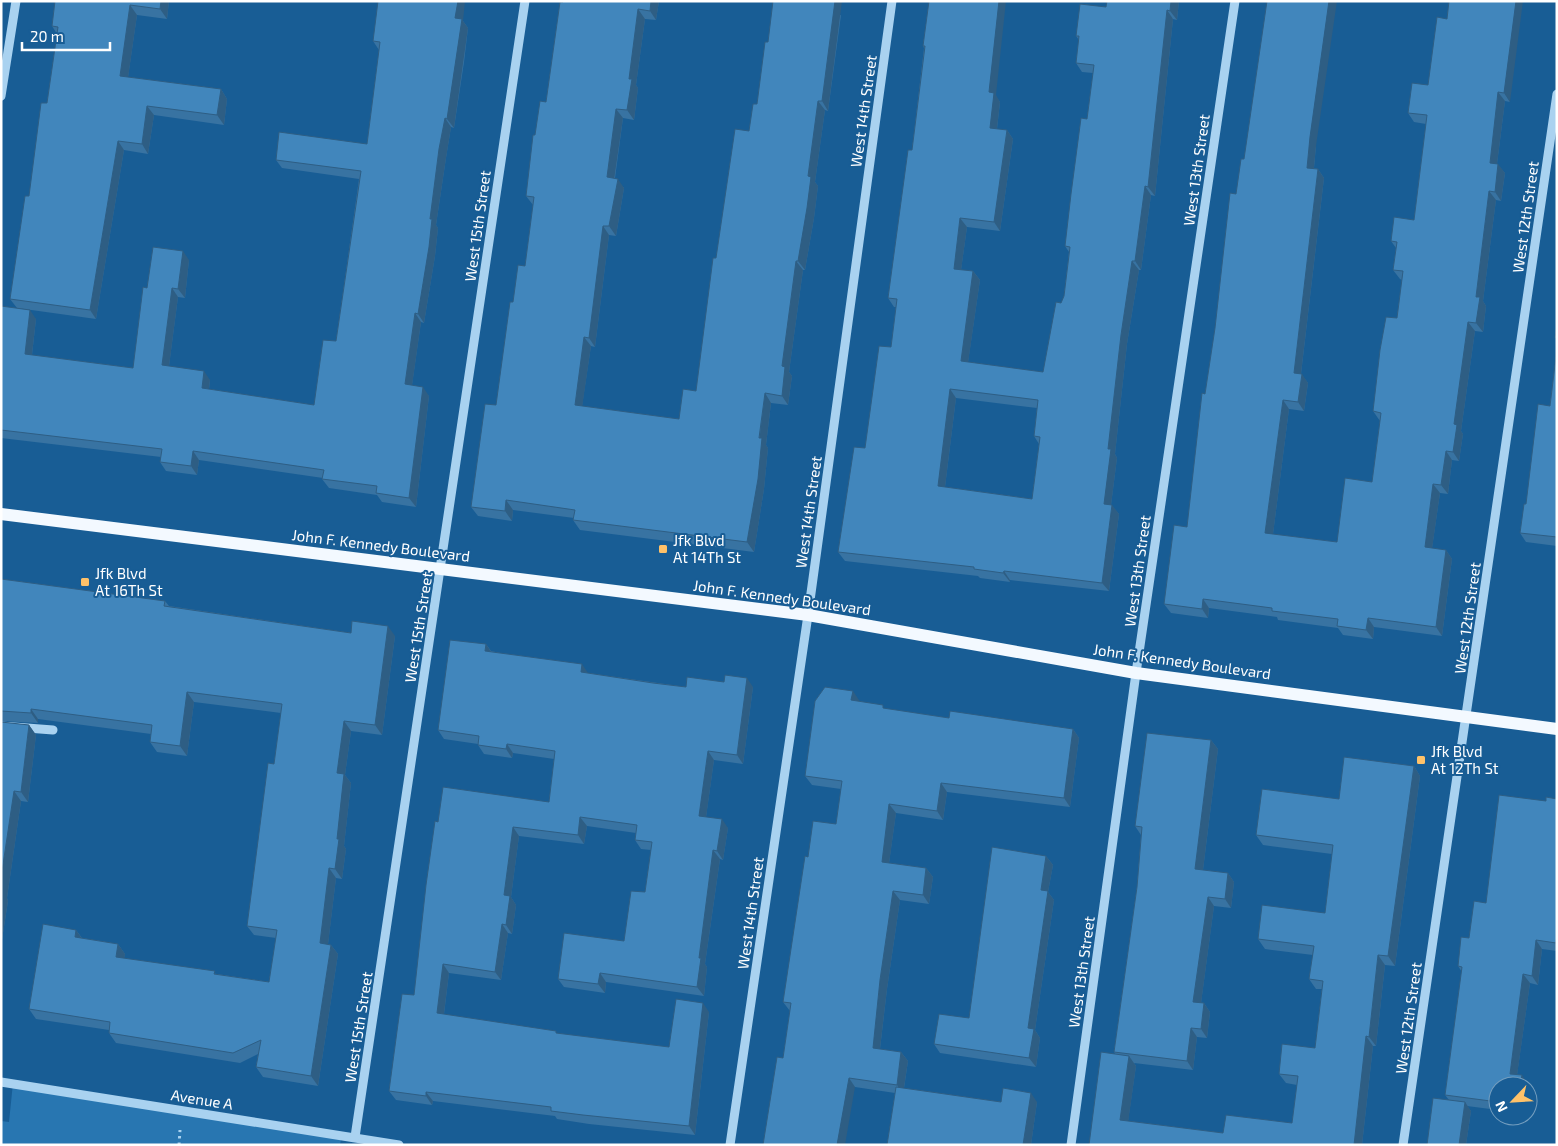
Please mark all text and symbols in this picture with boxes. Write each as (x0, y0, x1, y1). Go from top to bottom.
scale bar (22, 20, 110, 52)
text: 20 m (30, 27, 64, 45)
street label: West 14th Street (846, 53, 880, 168)
street label: West 13th Street (1179, 113, 1213, 227)
street label: West 12th Street (1508, 160, 1542, 274)
street label: West 15th Street (460, 169, 494, 283)
street label: West 14th Street (791, 454, 825, 569)
street label: West 13th Street (1120, 514, 1154, 628)
street label: John F. Kennedy Boulevard (291, 525, 471, 565)
place label: Jfk Blvd At 14Th St (673, 531, 741, 566)
marker: Jfk Blvd At 14Th St (657, 543, 669, 555)
street label: West 12th Street (1450, 561, 1484, 675)
place label: Jfk Blvd At 16Th St (95, 564, 163, 599)
street label: West 15th Street (400, 570, 436, 684)
marker: Jfk Blvd At 16Th St (79, 576, 91, 588)
street label: John F. Kennedy Boulevard (692, 576, 872, 618)
street label: John F. Kennedy Boulevard (1092, 640, 1272, 682)
place label: Jfk Blvd At 12Th St (1431, 742, 1499, 777)
marker: Jfk Blvd At 12Th St (1415, 754, 1427, 766)
street label: West 14th Street (733, 855, 767, 970)
street label: West 13th Street (1064, 915, 1098, 1029)
street label: West 12th Street (1391, 961, 1425, 1075)
street label: West 15th Street (340, 970, 376, 1084)
north arrow (1488, 1076, 1538, 1126)
street label: Avenue A (170, 1085, 235, 1113)
text: N (1491, 1099, 1511, 1115)

